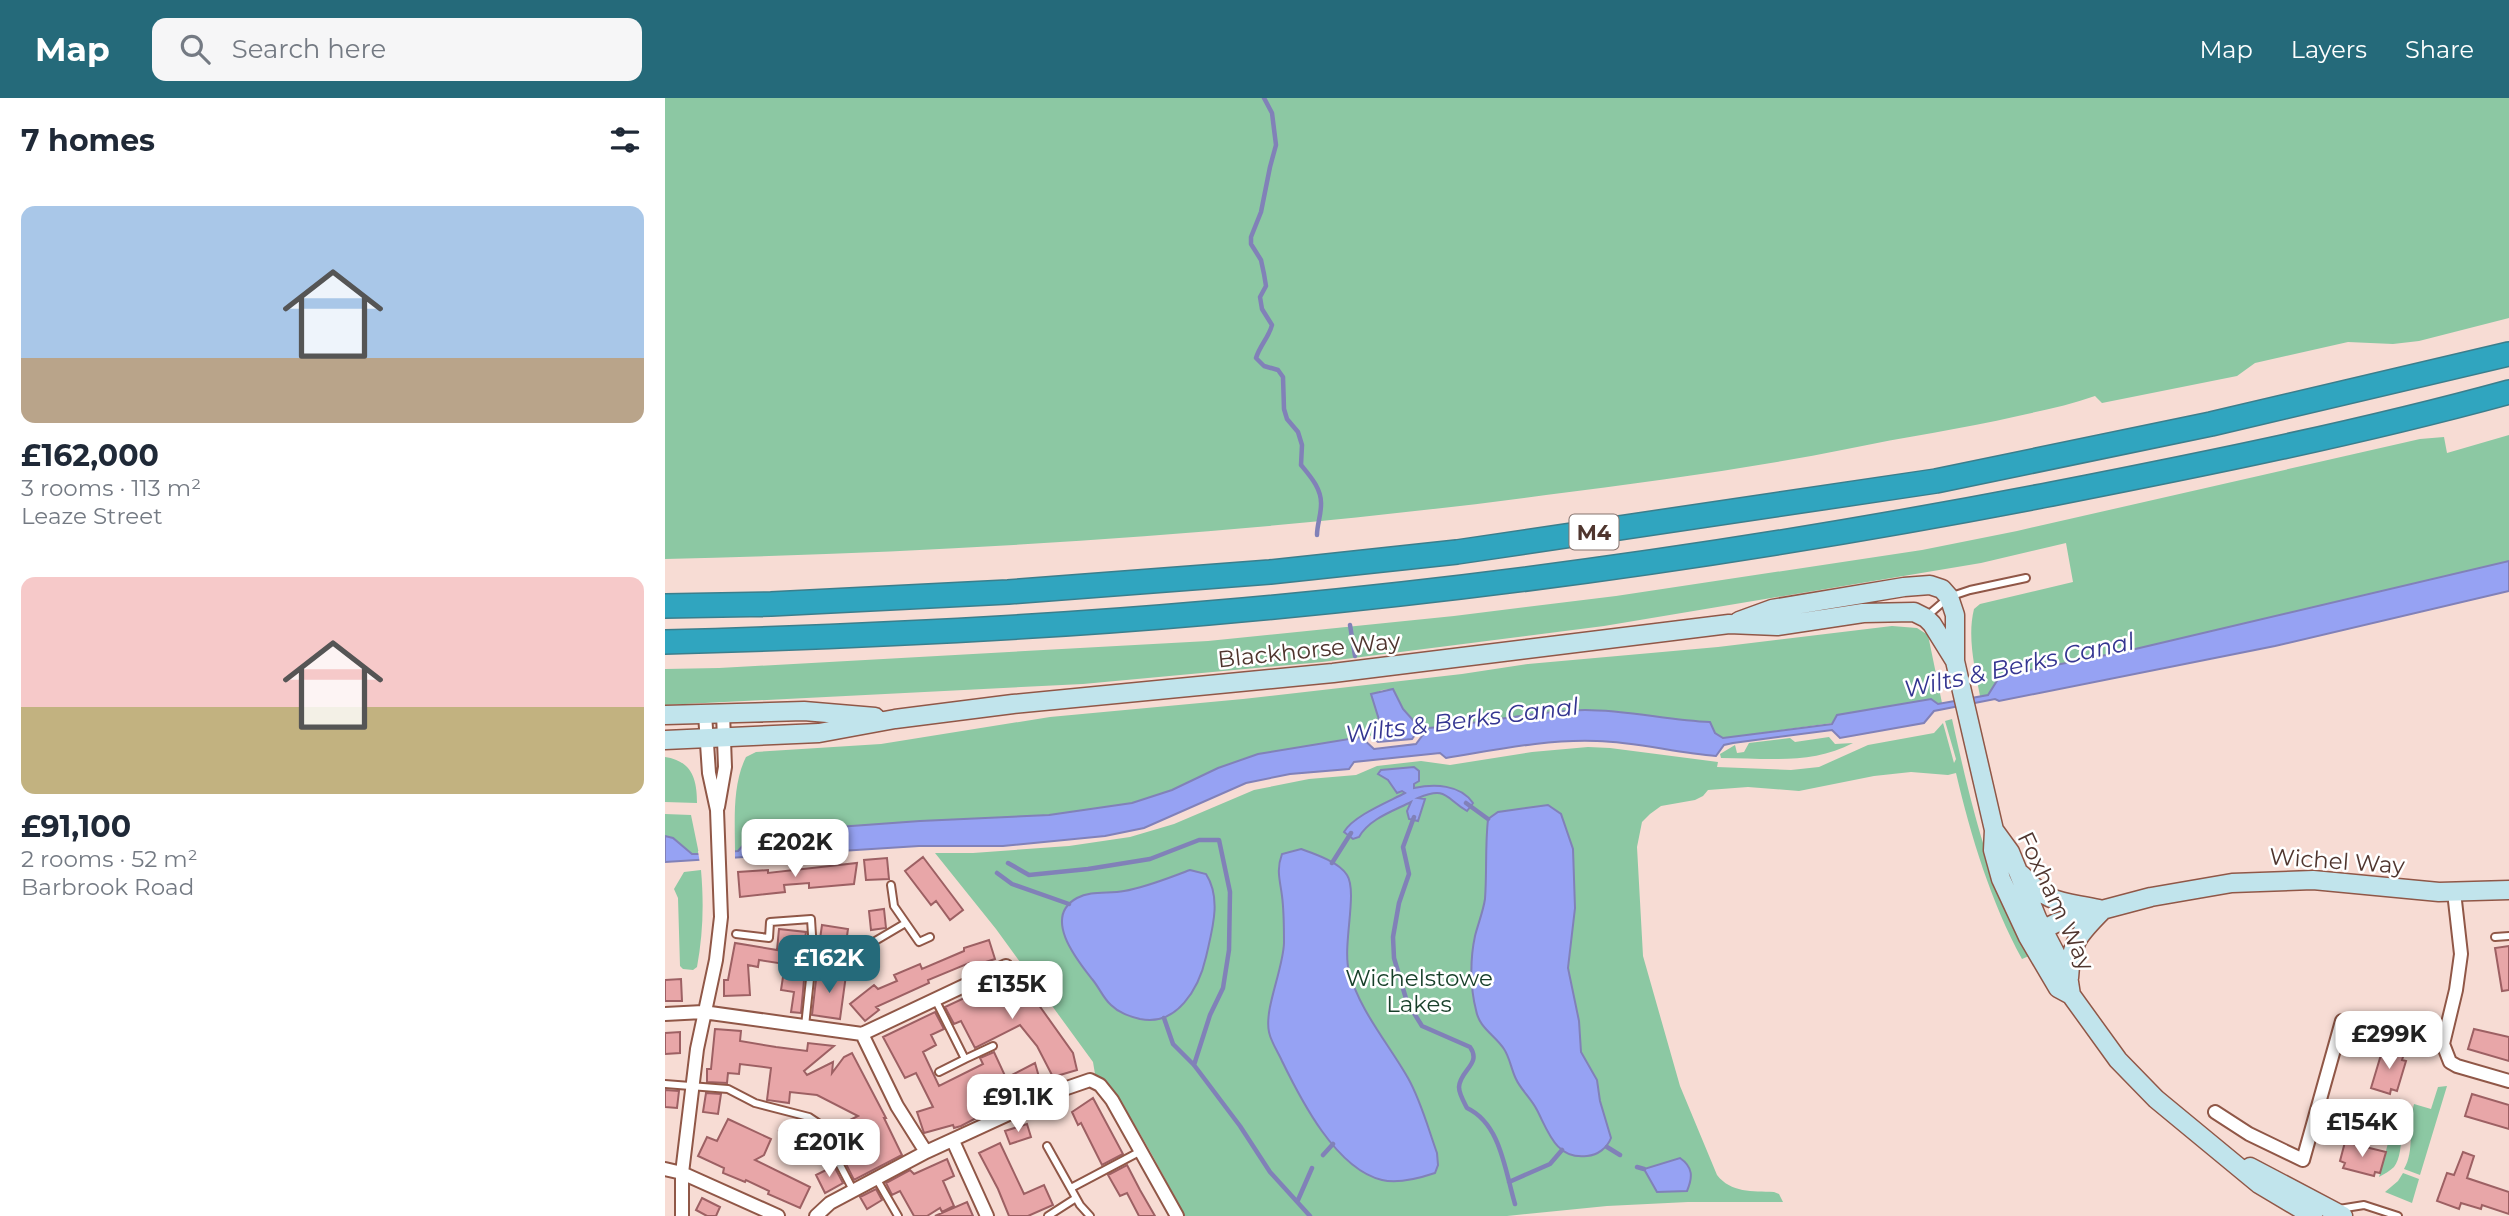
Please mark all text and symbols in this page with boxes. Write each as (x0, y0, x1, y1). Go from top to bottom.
search box (152, 18, 642, 81)
text: Map (35, 29, 110, 69)
icon: search (176, 30, 214, 68)
text: Search here (232, 33, 386, 65)
text: Map (2199, 35, 2253, 64)
text: Layers (2291, 35, 2367, 64)
text: Share (2405, 35, 2474, 64)
icon: filters (606, 121, 644, 159)
text: 7 homes (21, 122, 155, 159)
icon: home (270, 251, 396, 377)
text: £162,000 (21, 437, 159, 474)
text: 3 rooms · 113 m² (21, 474, 201, 502)
text: Leaze Street (21, 502, 163, 530)
road number: M4 (1569, 514, 1619, 550)
icon: home (270, 622, 396, 748)
street label: Blackhorse Way (1216, 626, 1402, 674)
water label: Wilts & Berks Canal (1901, 626, 2137, 704)
water label: Wilts & Berks Canal (1344, 691, 1581, 749)
text: £91,100 (21, 808, 131, 845)
pin: £202K (746, 820, 844, 879)
street label: Foxham Way (2012, 827, 2101, 975)
text: £202K (758, 828, 832, 856)
street label: Wichel Way (2268, 842, 2406, 880)
text: 2 rooms · 52 m² (21, 845, 198, 873)
text: Barbrook Road (21, 873, 194, 901)
pin: £162K (780, 936, 878, 995)
text: £162K (794, 944, 864, 972)
pin: £135K (963, 962, 1061, 1021)
park label: Wichelstowe Lakes (1345, 964, 1493, 1018)
text: £135K (978, 970, 1046, 998)
pin: £299K (2340, 1012, 2438, 1071)
text: £299K (2351, 1020, 2427, 1048)
pin: £91.1K (961, 1074, 1075, 1134)
text: £91.1K (983, 1083, 1053, 1111)
pin: £154K (2313, 1100, 2411, 1159)
text: £154K (2326, 1108, 2398, 1136)
pin: £201K (780, 1119, 878, 1179)
text: £201K (794, 1128, 864, 1156)

